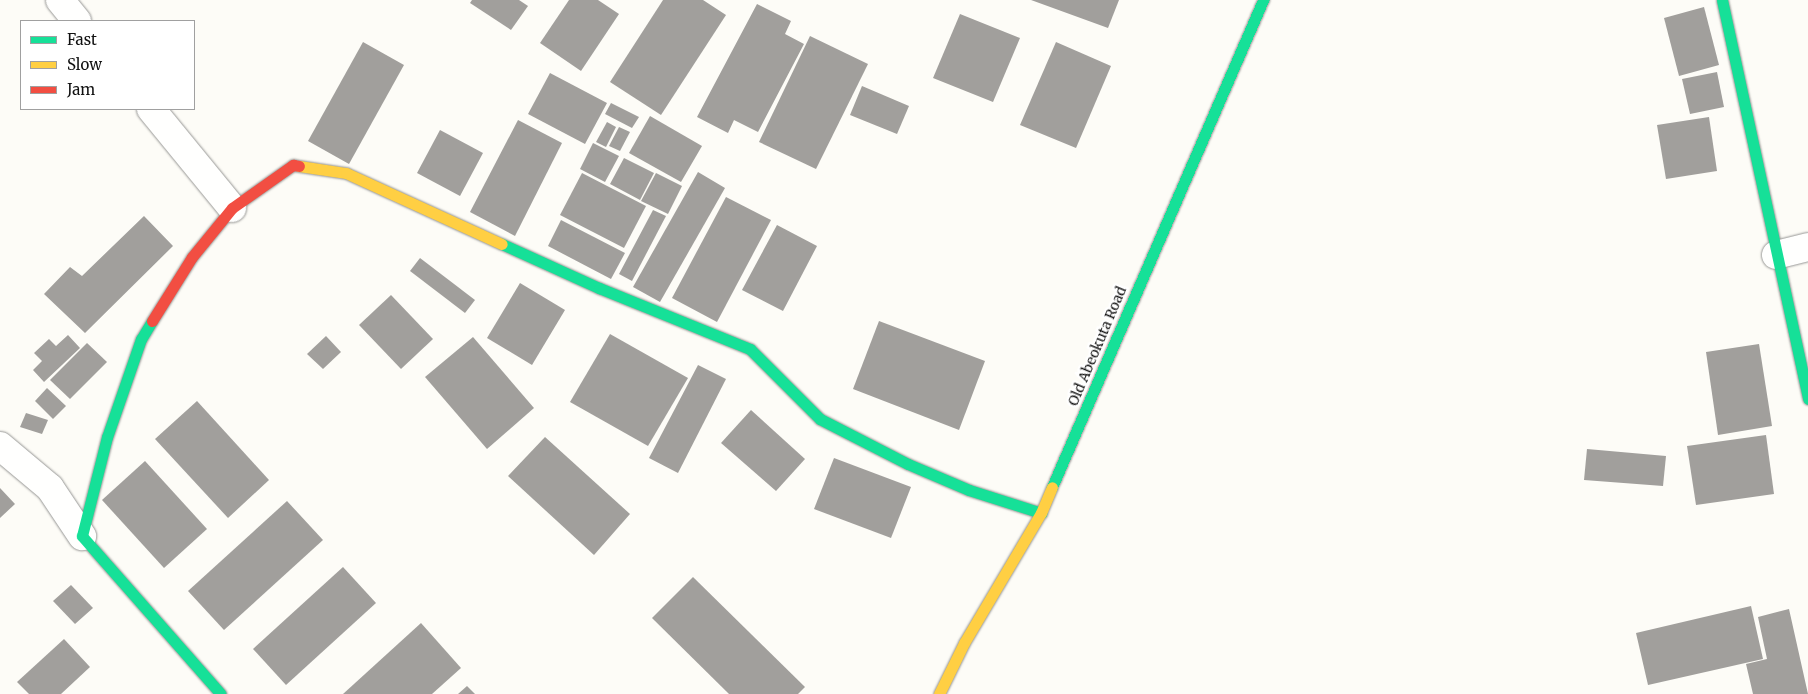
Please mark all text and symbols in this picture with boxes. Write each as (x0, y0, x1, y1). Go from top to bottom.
legend (20, 20, 195, 110)
text: Fast (67, 30, 97, 49)
text: Slow (67, 55, 102, 74)
text: Jam (67, 80, 95, 99)
street label: Old Abeokuta Road (1064, 284, 1130, 408)

